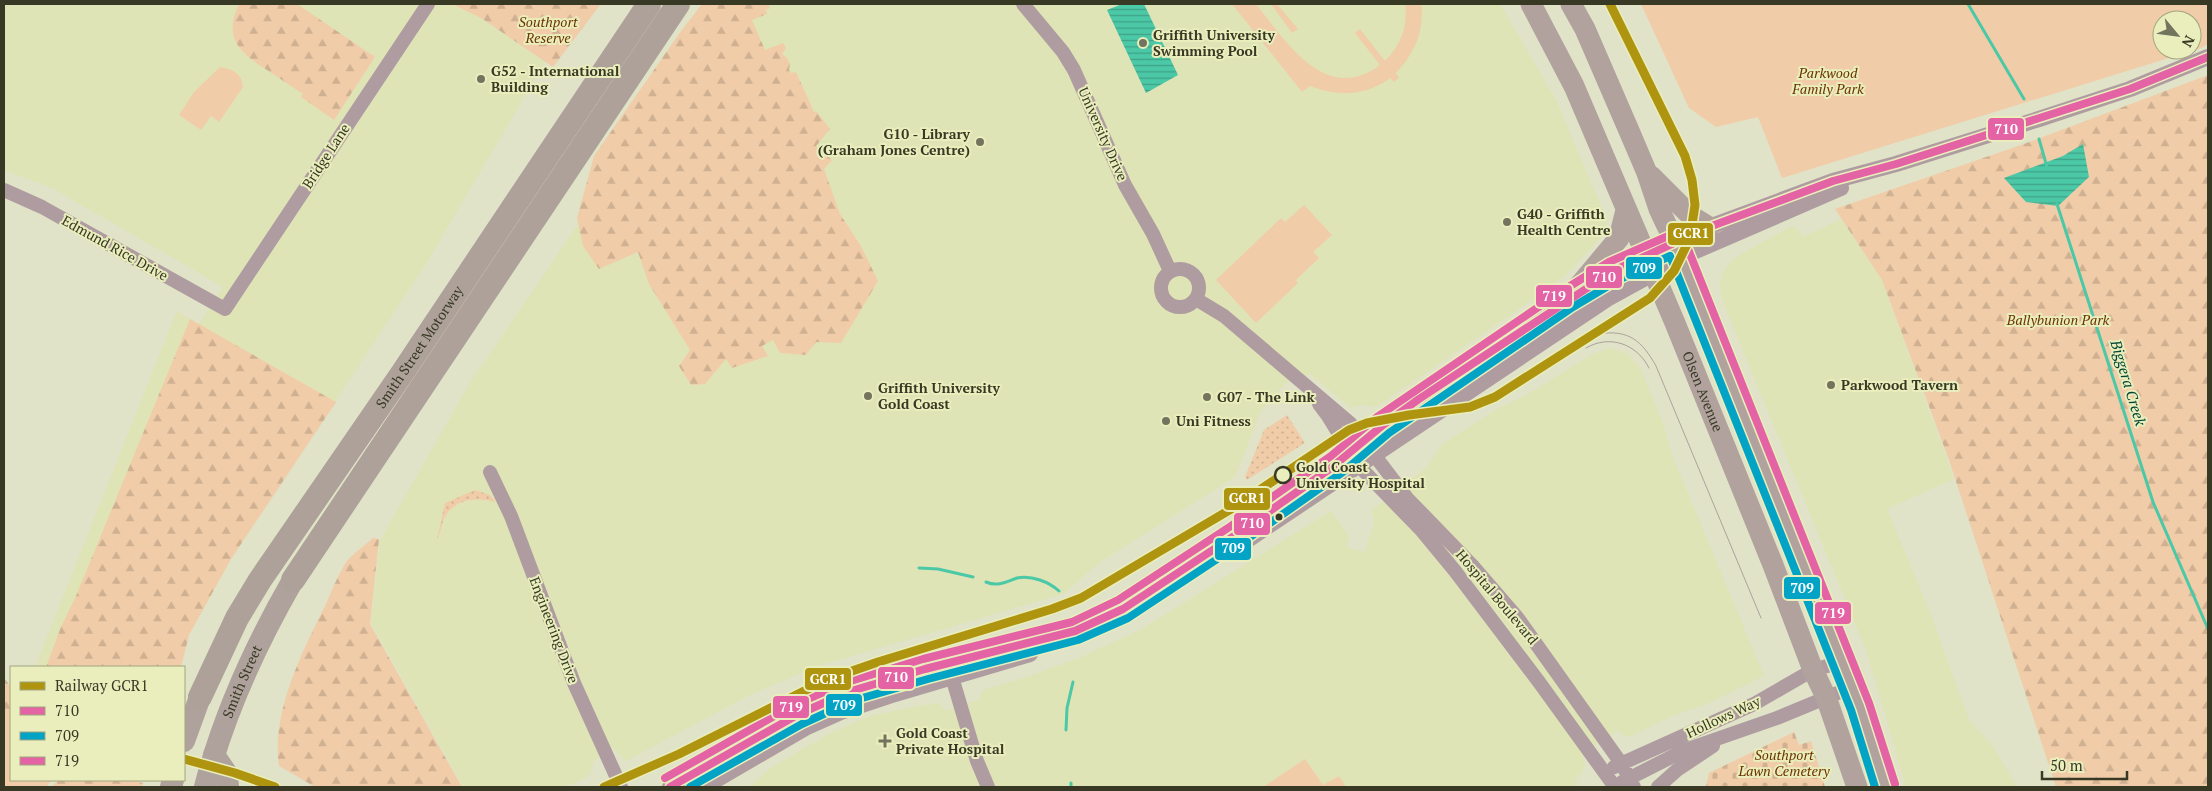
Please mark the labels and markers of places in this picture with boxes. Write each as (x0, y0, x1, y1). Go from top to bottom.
place label: Griffith University Swimming Pool (1153, 25, 1275, 60)
marker: Griffith University Swimming Pool (1137, 37, 1149, 49)
place label: G52 - International Building (491, 61, 620, 96)
marker: G52 - International Building (475, 73, 487, 85)
place label: G10 - Library (Graham Jones Centre) (818, 124, 971, 159)
marker: G10 - Library (Graham Jones Centre) (974, 136, 986, 148)
place label: G40 - Griffith Health Centre (1517, 204, 1611, 239)
marker: G40 - Griffith Health Centre (1501, 216, 1513, 228)
place label: Parkwood Tavern (1841, 375, 1958, 394)
place label: Griffith University Gold Coast (878, 378, 1000, 413)
marker: Parkwood Tavern (1825, 379, 1837, 391)
place label: G07 - The Link (1217, 387, 1316, 406)
marker: Griffith University Gold Coast (862, 390, 874, 402)
marker: G07 - The Link (1201, 391, 1213, 403)
place label: Uni Fitness (1176, 411, 1251, 430)
marker: Uni Fitness (1160, 415, 1172, 427)
place label: Gold Coast University Hospital (1296, 457, 1425, 492)
marker: Gold Coast University Hospital (1274, 466, 1292, 484)
unlabelled marker (1274, 512, 1284, 522)
place label: Gold Coast Private Hospital (896, 723, 1005, 758)
marker: Gold Coast Private Hospital (878, 734, 892, 748)

